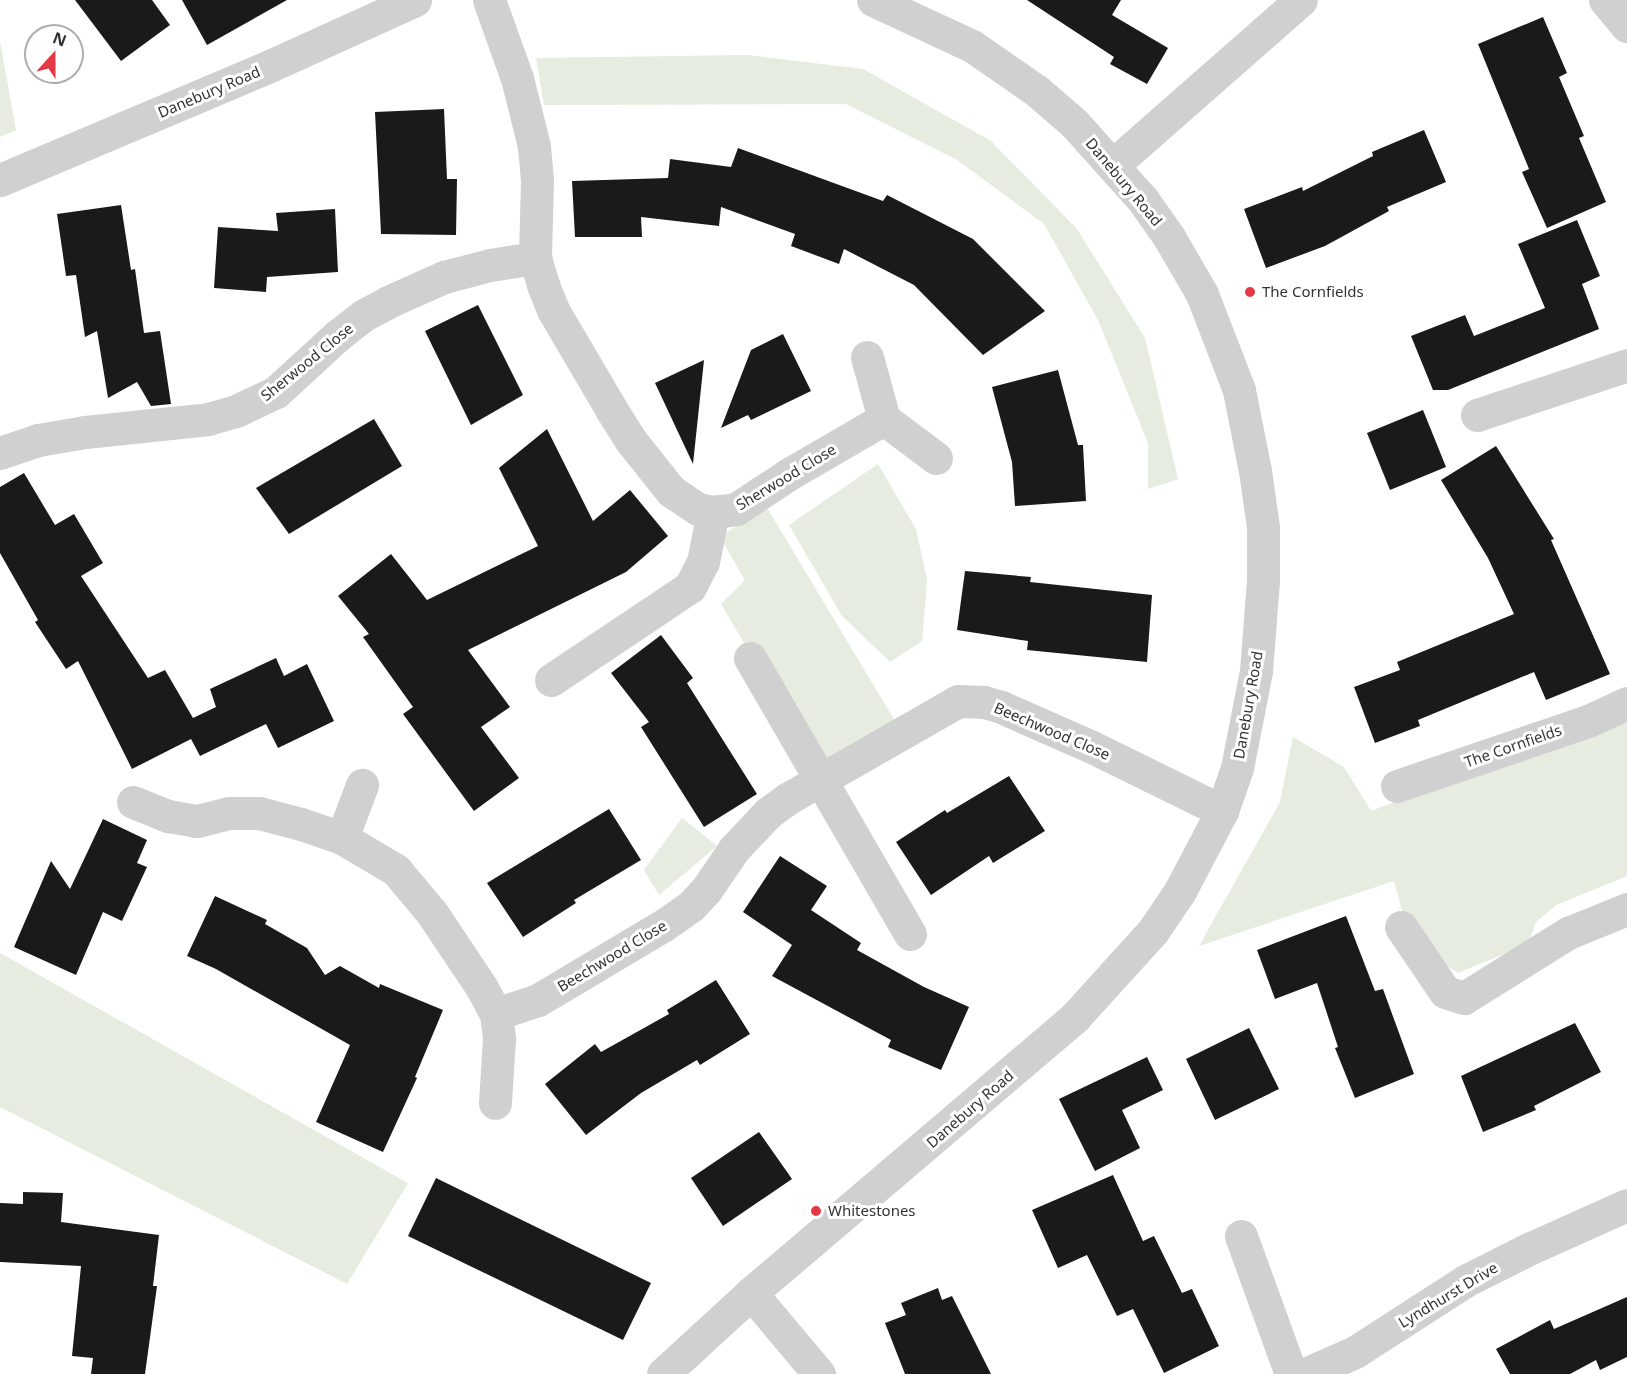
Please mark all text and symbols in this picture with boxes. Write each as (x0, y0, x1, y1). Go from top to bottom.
north arrow (24, 24, 84, 84)
text: N (50, 26, 70, 52)
street label: Danebury Road (155, 62, 263, 122)
street label: Danebury Road (1082, 134, 1166, 230)
place label: The Cornfields (1262, 283, 1364, 301)
marker: The Cornfields (1243, 285, 1257, 299)
street label: Sherwood Close (257, 319, 357, 405)
street label: Sherwood Close (733, 440, 839, 514)
street label: Danebury Road (1230, 650, 1266, 760)
street label: Beechwood Close (991, 698, 1113, 764)
street label: The Cornfields (1462, 721, 1564, 771)
street label: Beechwood Close (554, 916, 670, 996)
street label: Danebury Road (923, 1066, 1017, 1152)
place label: Whitestones (828, 1202, 916, 1220)
marker: Whitestones (809, 1204, 823, 1218)
street label: Lyndhurst Drive (1395, 1258, 1501, 1332)

